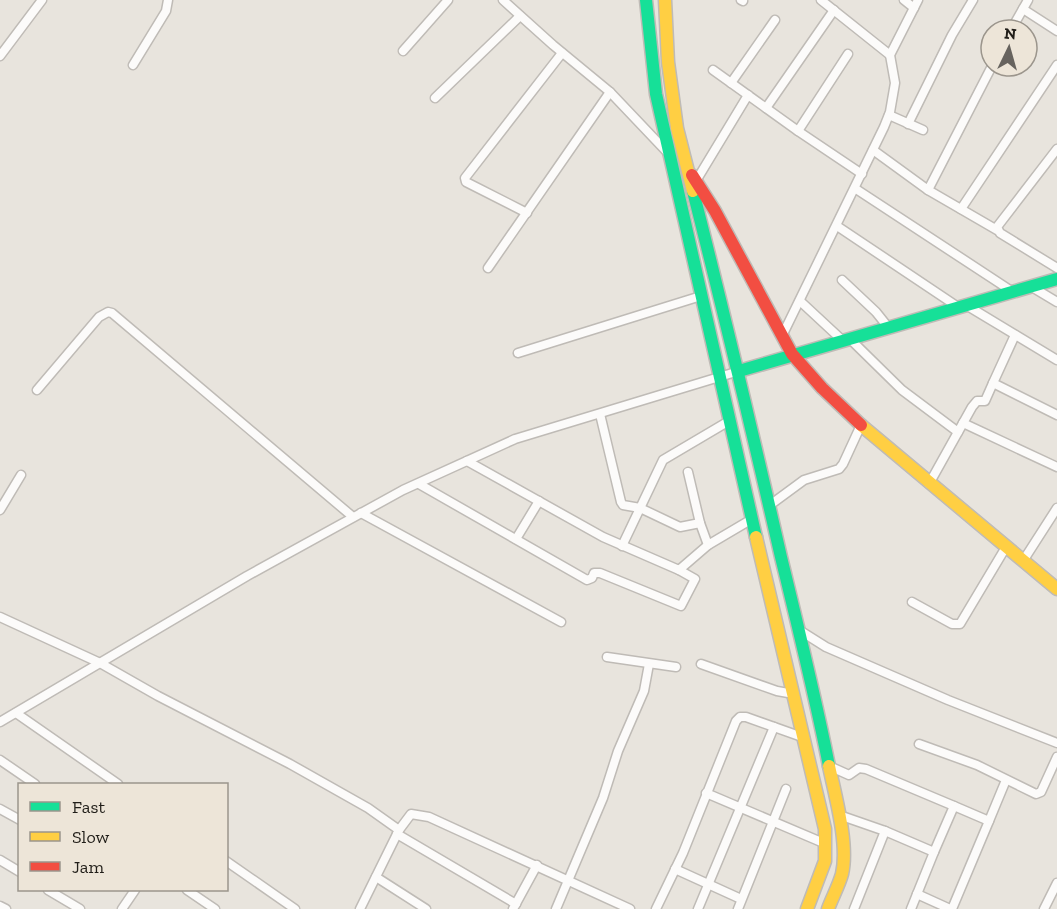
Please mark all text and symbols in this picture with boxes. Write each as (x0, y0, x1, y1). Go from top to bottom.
north arrow (979, 18, 1039, 78)
text: N (1003, 24, 1017, 44)
legend (18, 783, 228, 891)
text: Fast (72, 796, 105, 818)
text: Slow (72, 826, 109, 848)
text: Jam (72, 856, 104, 878)

